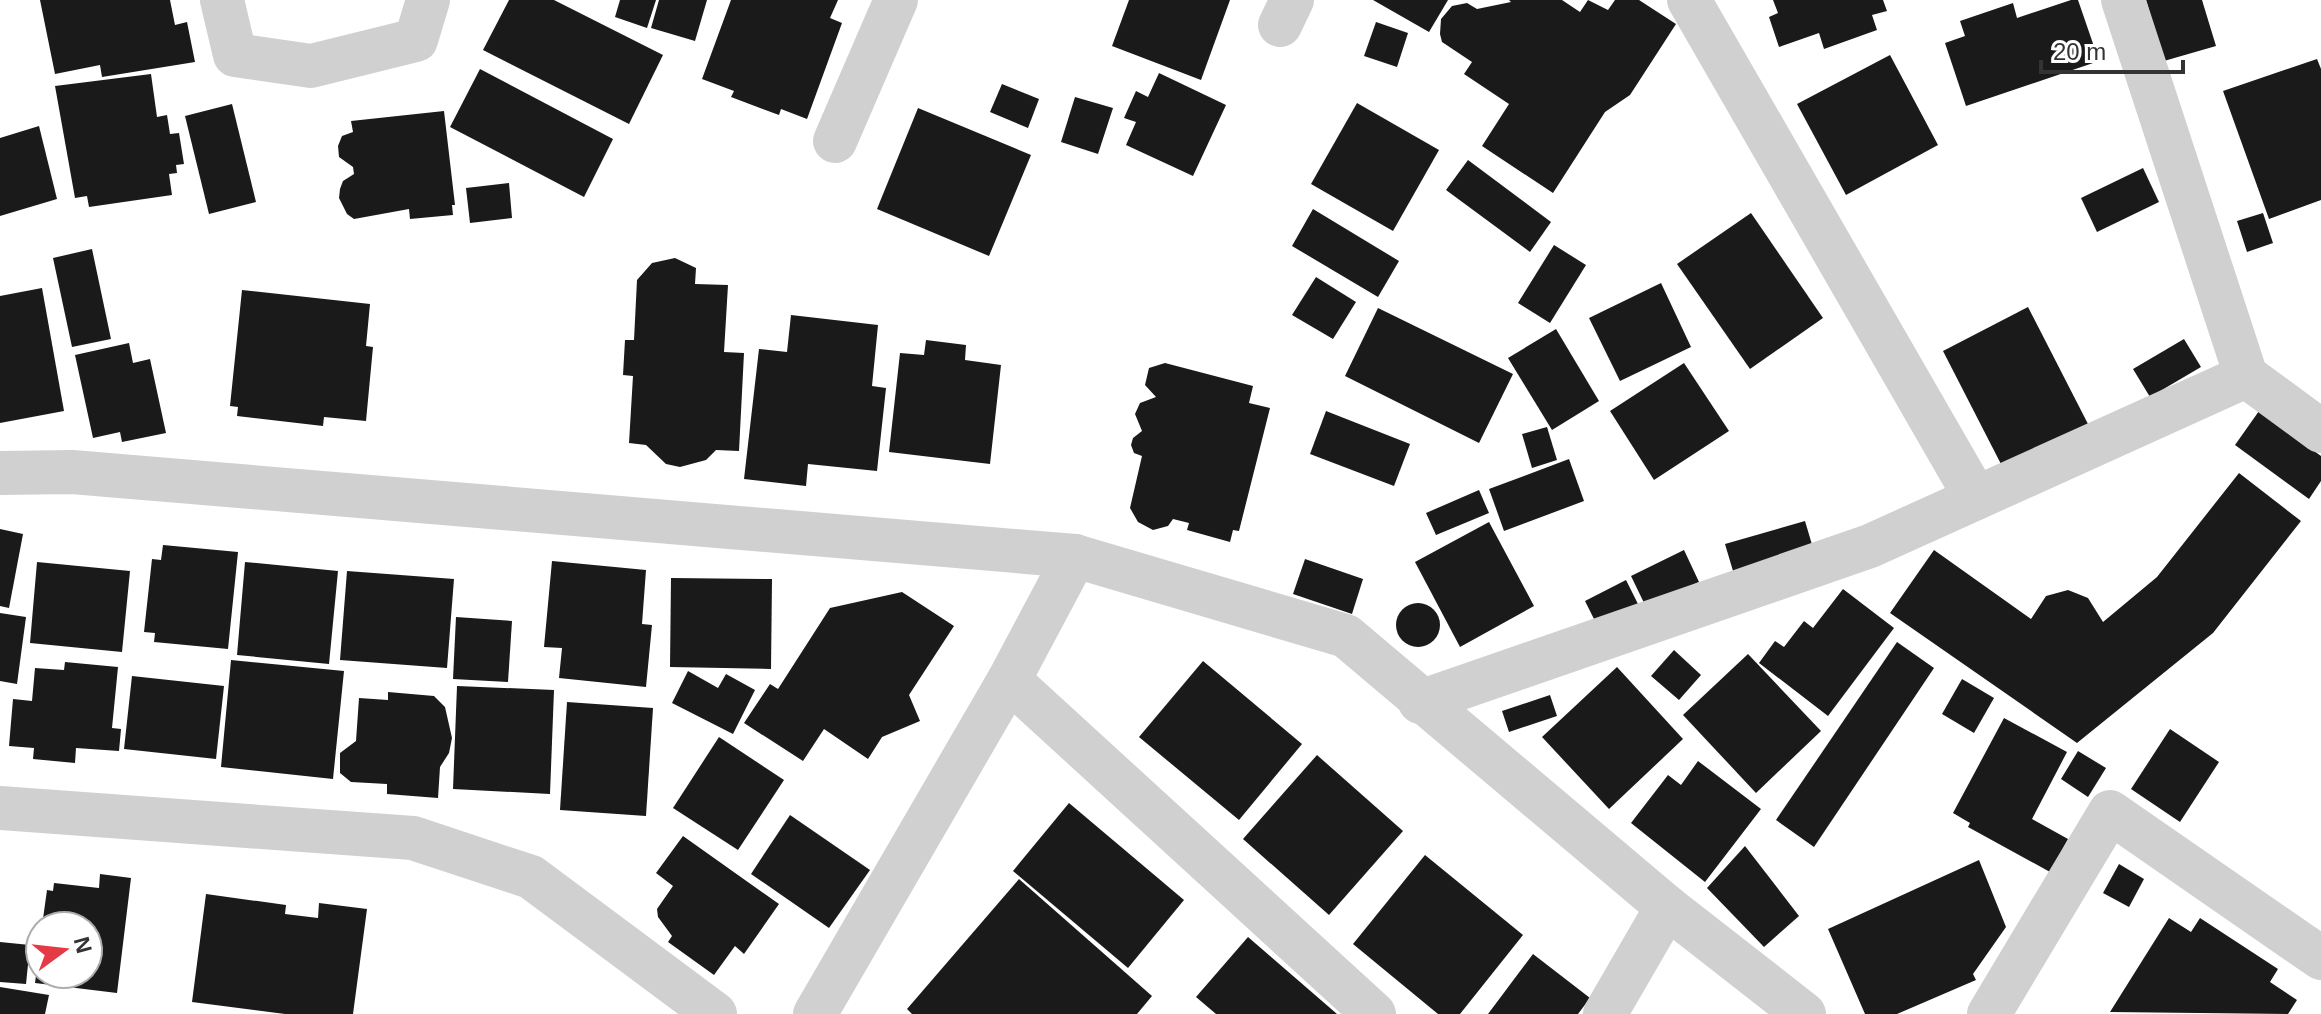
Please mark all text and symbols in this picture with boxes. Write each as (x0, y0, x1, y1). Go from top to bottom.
scale bar (2041, 24, 2183, 74)
text: 20 m (2053, 38, 2106, 65)
north arrow (24, 910, 104, 990)
text: N (69, 934, 97, 956)

